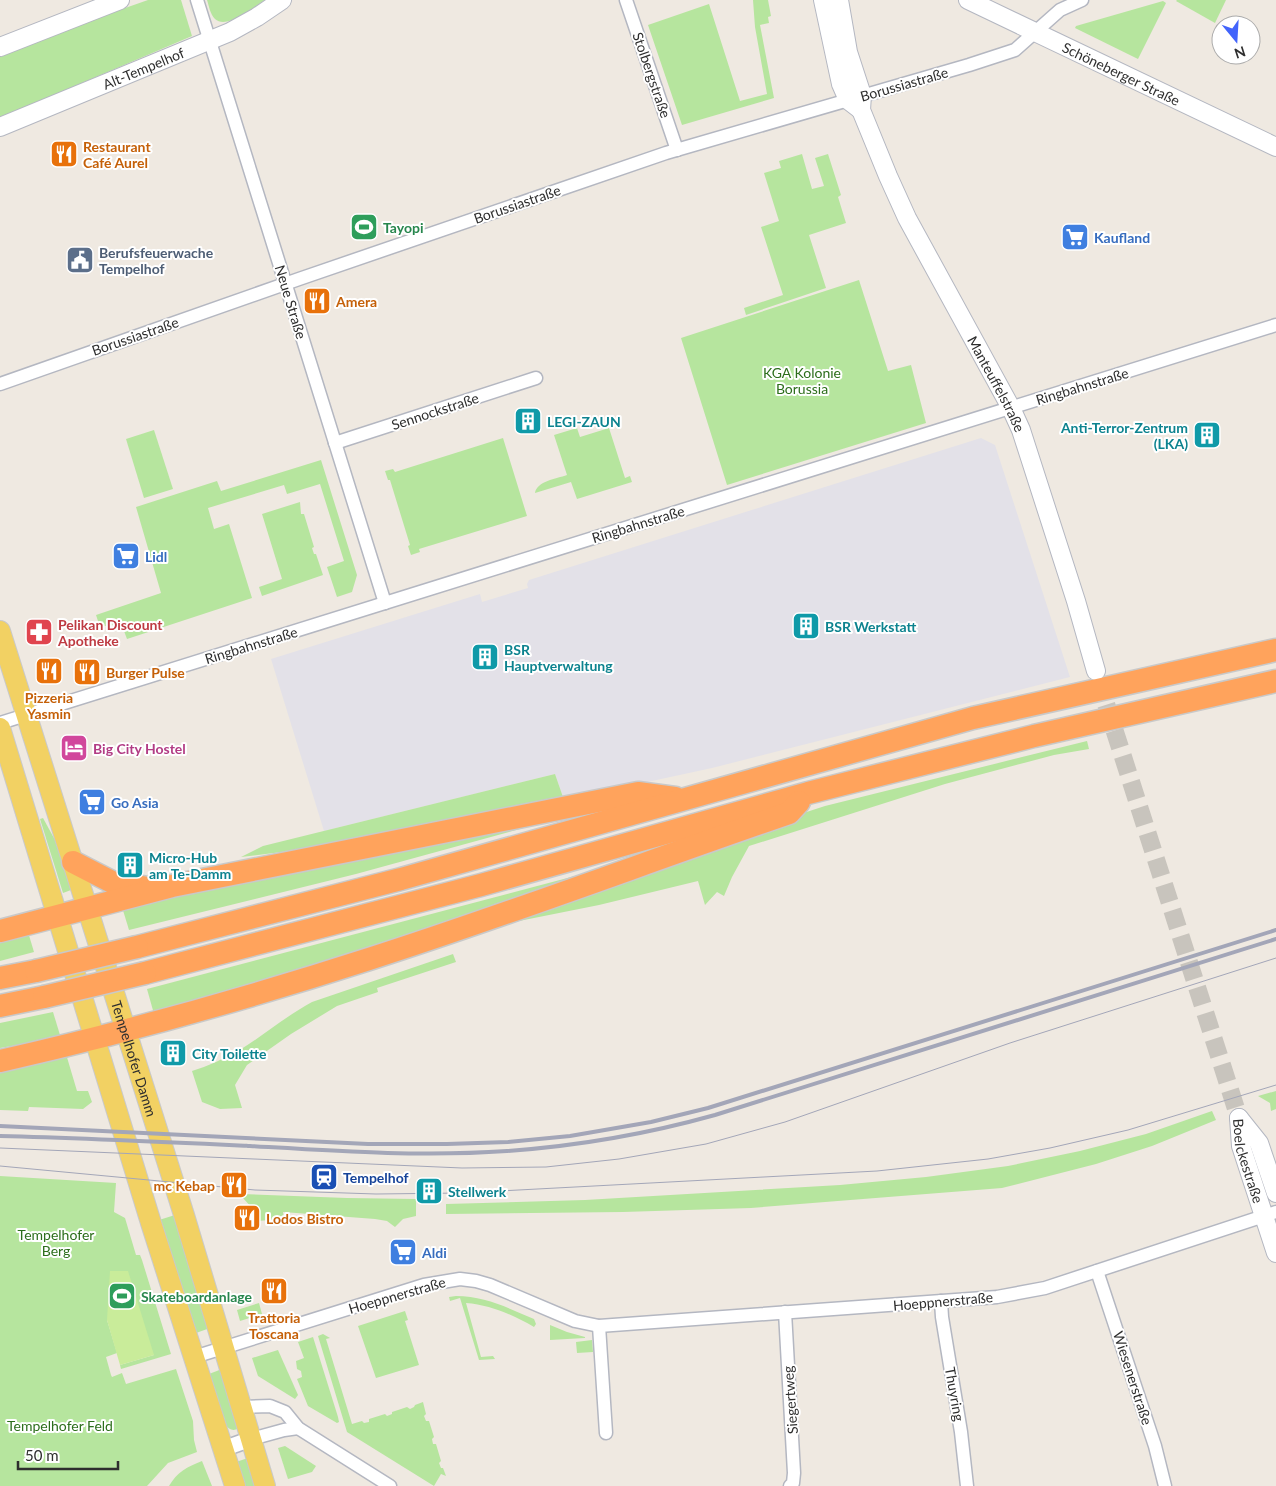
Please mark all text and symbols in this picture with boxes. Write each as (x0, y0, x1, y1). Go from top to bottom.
north arrow (1211, 15, 1261, 65)
street label: Stolbergstraße (629, 30, 675, 120)
street label: Schöneberger Straße (1060, 38, 1183, 109)
street label: Alt-Tempelhof (100, 43, 187, 92)
text: N (1232, 43, 1248, 63)
street label: Borussiastraße (858, 63, 950, 105)
place label: Restaurant Café Aurel (83, 138, 151, 171)
restaurant icon: Restaurant Café Aurel (49, 139, 79, 169)
street label: Borussiastraße (471, 181, 563, 227)
sports icon: Tayopi (349, 212, 379, 242)
place label: Tayopi (383, 219, 423, 236)
supermarket icon: Kaufland (1060, 222, 1090, 252)
place label: Kaufland (1094, 229, 1150, 246)
place label: Berufsfeuerwache Tempelhof (99, 244, 214, 277)
public building icon: Berufsfeuerwache Tempelhof (65, 245, 95, 275)
street label: Neue Straße (272, 263, 310, 341)
restaurant icon: Amera (302, 286, 332, 316)
place label: Amera (335, 293, 377, 310)
street label: Borussiastraße (89, 313, 181, 359)
street label: Manteuffelstraße (965, 333, 1029, 434)
park label: KGA Kolonie Borussia (763, 364, 841, 397)
street label: Ringbahnstraße (1034, 364, 1130, 408)
street label: Sennockstraße (389, 389, 481, 433)
building icon: LEGI-ZAUN (513, 406, 543, 436)
place label: LEGI-ZAUN (547, 413, 621, 430)
place label: Anti-Terror-Zentrum (LKA) (1060, 419, 1188, 452)
building icon: Anti-Terror-Zentrum (LKA) (1192, 420, 1222, 450)
street label: Ringbahnstraße (590, 502, 686, 546)
supermarket icon: Lidl (111, 541, 141, 571)
place label: Lidl (145, 548, 167, 565)
building icon: BSR Werkstatt (791, 611, 821, 641)
place label: Pelikan Discount Apotheke (57, 616, 163, 649)
pharmacy icon: Pelikan Discount Apotheke (24, 617, 54, 647)
place label: BSR Werkstatt (825, 618, 917, 635)
street label: Ringbahnstraße (203, 623, 299, 667)
place label: BSR Hauptverwaltung (504, 641, 613, 674)
building icon: BSR Hauptverwaltung (470, 642, 500, 672)
restaurant icon: Pizzeria Yasmin (34, 656, 64, 686)
restaurant icon: Burger Pulse (72, 657, 102, 687)
place label: Burger Pulse (106, 664, 185, 681)
place label: Pizzeria Yasmin (25, 689, 73, 722)
hotel icon: Big City Hostel (59, 733, 89, 763)
place label: Big City Hostel (93, 740, 186, 757)
supermarket icon: Go Asia (77, 787, 107, 817)
place label: Go Asia (111, 794, 159, 811)
place label: Micro-Hub am Te-Damm (149, 849, 231, 882)
building icon: Micro-Hub am Te-Damm (115, 850, 145, 880)
street label: Tempelhofer Damm (108, 998, 161, 1118)
building icon: City Toilette (158, 1038, 188, 1068)
place label: City Toilette (192, 1045, 267, 1062)
street label: Boelckestraße (1231, 1118, 1268, 1205)
station icon: Tempelhof (309, 1162, 339, 1192)
place label: Tempelhof (343, 1169, 409, 1186)
restaurant icon: mc Kebap (219, 1170, 249, 1200)
building icon: Stellwerk (414, 1176, 444, 1206)
place label: mc Kebap (154, 1177, 215, 1194)
place label: Stellwerk (448, 1183, 507, 1200)
restaurant icon: Lodos Bistro (232, 1203, 262, 1233)
place label: Lodos Bistro (266, 1210, 344, 1227)
park label: Tempelhofer Berg (18, 1226, 94, 1259)
supermarket icon: Aldi (388, 1237, 418, 1267)
place label: Aldi (421, 1244, 447, 1261)
street label: Hoeppnerstraße (346, 1273, 448, 1317)
restaurant icon: Trattoria Toscana (259, 1276, 289, 1306)
sports icon: Skateboardanlage (107, 1281, 137, 1311)
place label: Skateboardanlage (141, 1288, 253, 1305)
street label: Hoeppnerstraße (892, 1288, 994, 1314)
place label: Trattoria Toscana (248, 1309, 300, 1342)
street label: Wiesenerstraße (1110, 1329, 1156, 1427)
street label: Siegertweg (779, 1365, 801, 1435)
street label: Thuyring (942, 1366, 968, 1422)
park label: Tempelhofer Feld (7, 1417, 113, 1434)
scale bar (18, 1438, 118, 1470)
text: 50 m (25, 1446, 59, 1464)

